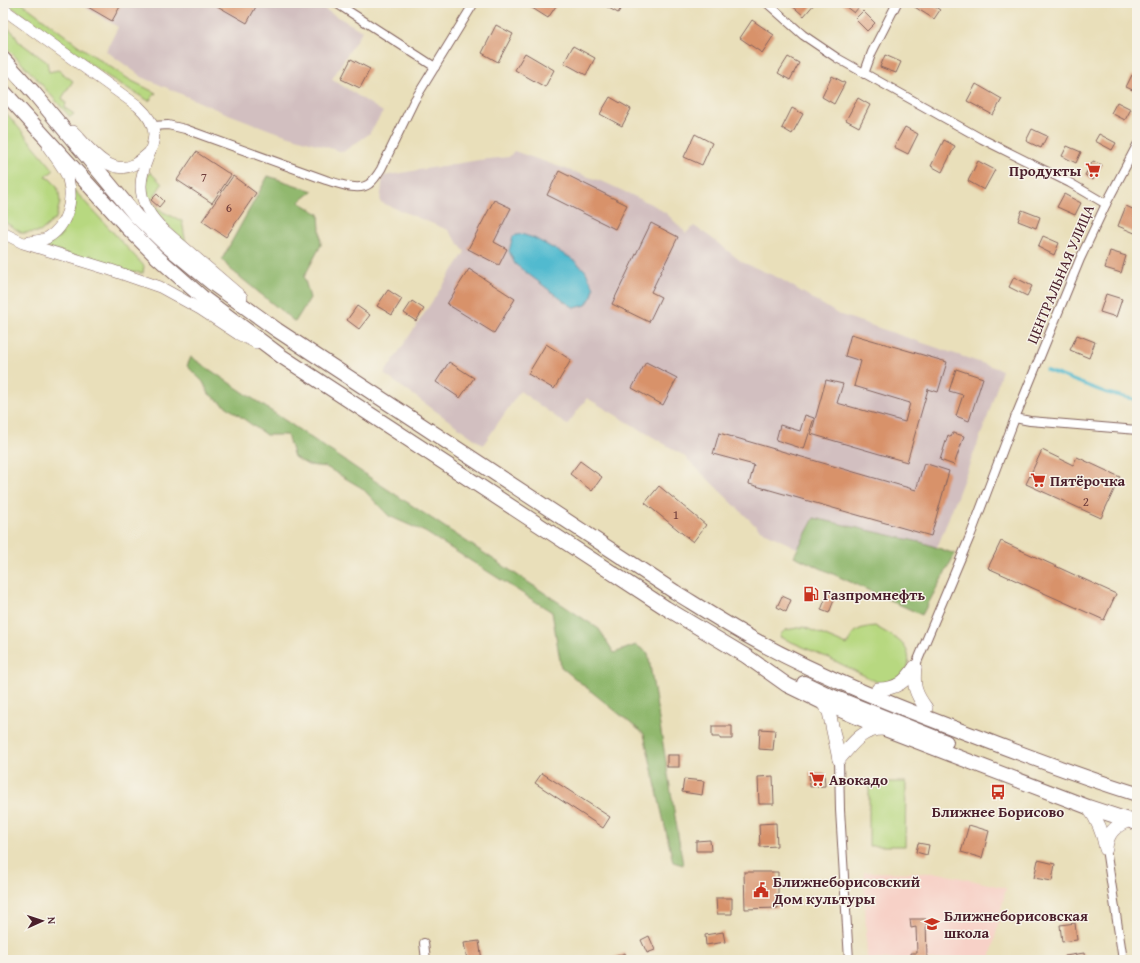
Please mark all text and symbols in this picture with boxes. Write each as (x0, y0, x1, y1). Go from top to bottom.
place label: Продукты (1009, 160, 1081, 181)
supermarket icon: Продукты (1084, 161, 1102, 179)
house number: 7 (201, 168, 207, 187)
house number: 6 (226, 198, 232, 217)
street label: ЦЕНТРАЛЬНАЯ УЛИЦА (1021, 201, 1099, 347)
place label: Пятёрочка (1050, 470, 1126, 491)
supermarket icon: Пятёрочка (1029, 471, 1047, 489)
house number: 2 (1083, 492, 1089, 511)
house number: 1 (673, 505, 679, 524)
place label: Газпромнефть (823, 584, 925, 605)
fuel station icon: Газпромнефть (802, 585, 820, 603)
place label: Авокадо (829, 769, 888, 790)
supermarket icon: Авокадо (808, 770, 826, 788)
bus stop icon: Ближнее Борисово (989, 783, 1007, 801)
place label: Ближнее Борисово (932, 801, 1064, 822)
place label: Ближнеборисовский Дом культуры (772, 871, 921, 909)
public building icon: Ближнеборисовский Дом культуры (752, 881, 770, 899)
north arrow (22, 901, 62, 941)
place label: Ближнеборисовская школа (944, 905, 1088, 943)
school or university icon: Ближнеборисовская школа (923, 915, 941, 933)
text: N (44, 916, 60, 925)

